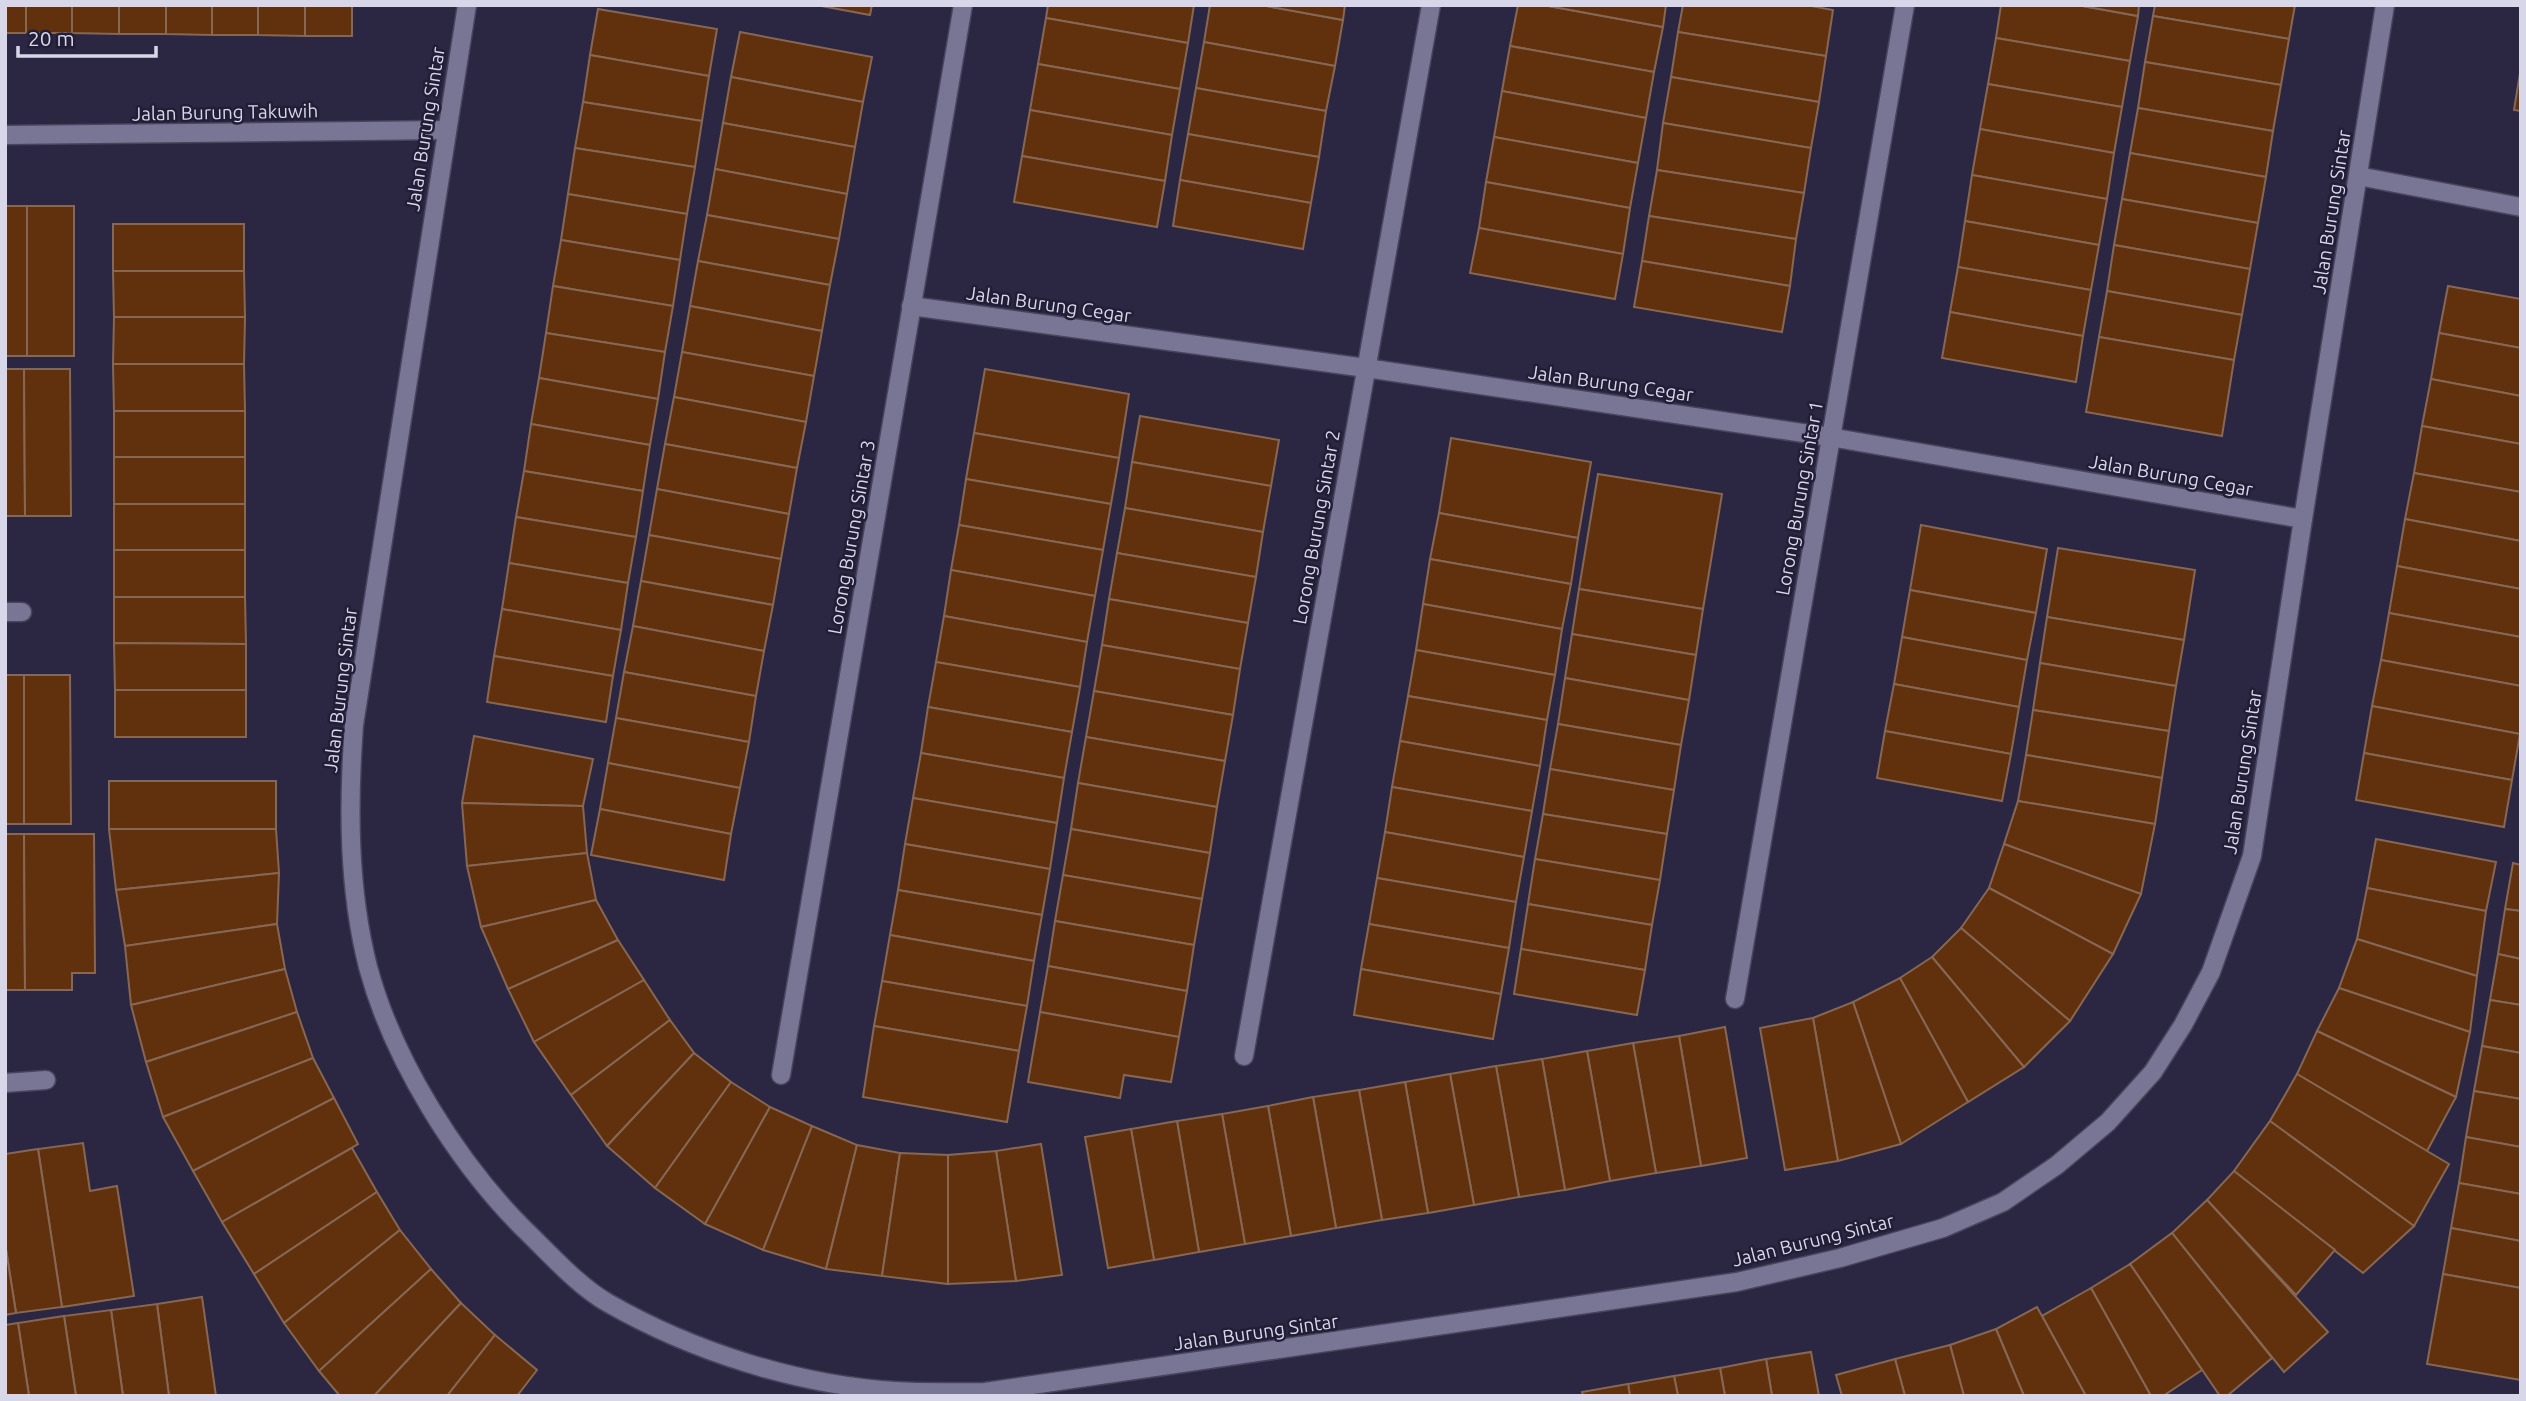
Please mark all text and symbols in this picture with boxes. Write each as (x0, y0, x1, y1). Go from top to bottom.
scale bar (18, 14, 156, 58)
text: 20 m (28, 26, 75, 50)
street label: Jalan Burung Sintar (401, 45, 449, 213)
street label: Jalan Burung Takuwih (132, 99, 318, 125)
street label: Jalan Burung Sintar (2307, 128, 2355, 296)
street label: Jalan Burung Cegar (965, 282, 1133, 326)
street label: Jalan Burung Cegar (1527, 361, 1695, 405)
street label: Lorong Burung Sintar 1 (1771, 399, 1827, 597)
street label: Lorong Burung Sintar 2 (1288, 428, 1344, 626)
street label: Lorong Burung Sintar 3 (823, 438, 879, 636)
street label: Jalan Burung Cegar (2087, 450, 2255, 500)
street label: Jalan Burung Sintar (319, 606, 361, 774)
street label: Jalan Burung Sintar (2218, 688, 2266, 856)
street label: Jalan Burung Sintar (1730, 1209, 1896, 1271)
street label: Jalan Burung Sintar (1172, 1310, 1340, 1354)

